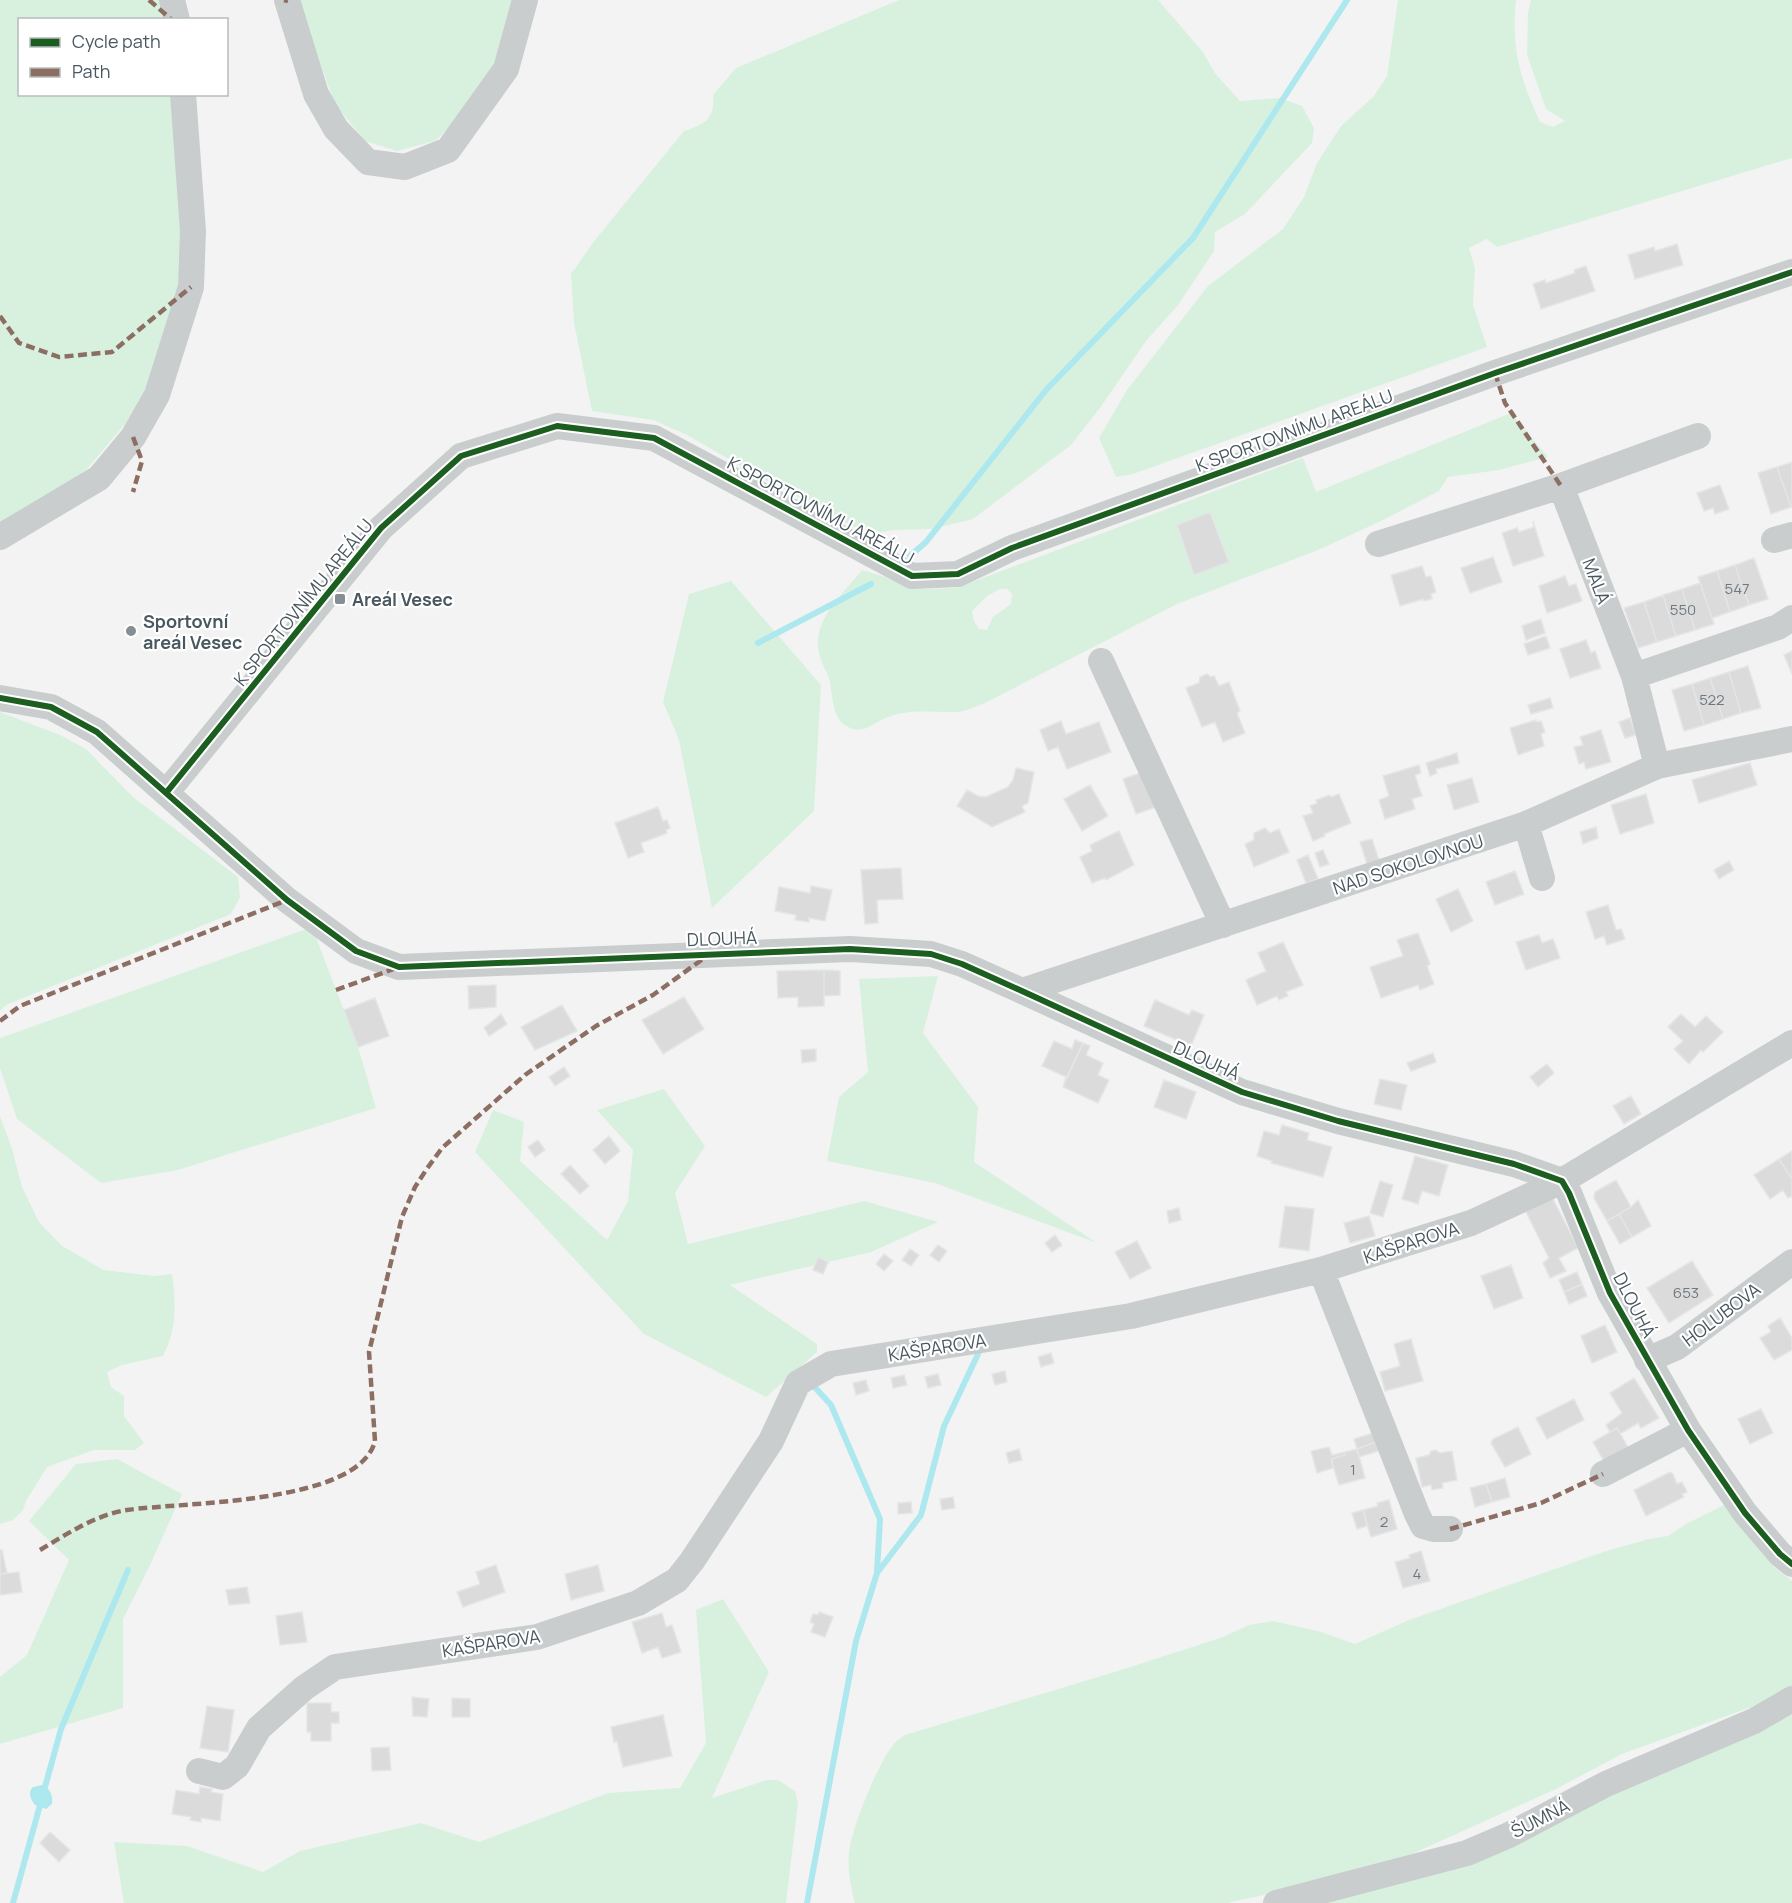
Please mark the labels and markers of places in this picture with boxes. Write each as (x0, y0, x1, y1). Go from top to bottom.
place label: Areál Vesec (352, 587, 453, 611)
marker: Areál Vesec (333, 592, 347, 606)
place label: Sportovní areál Vesec (143, 609, 242, 654)
marker: Sportovní areál Vesec (124, 624, 138, 638)

